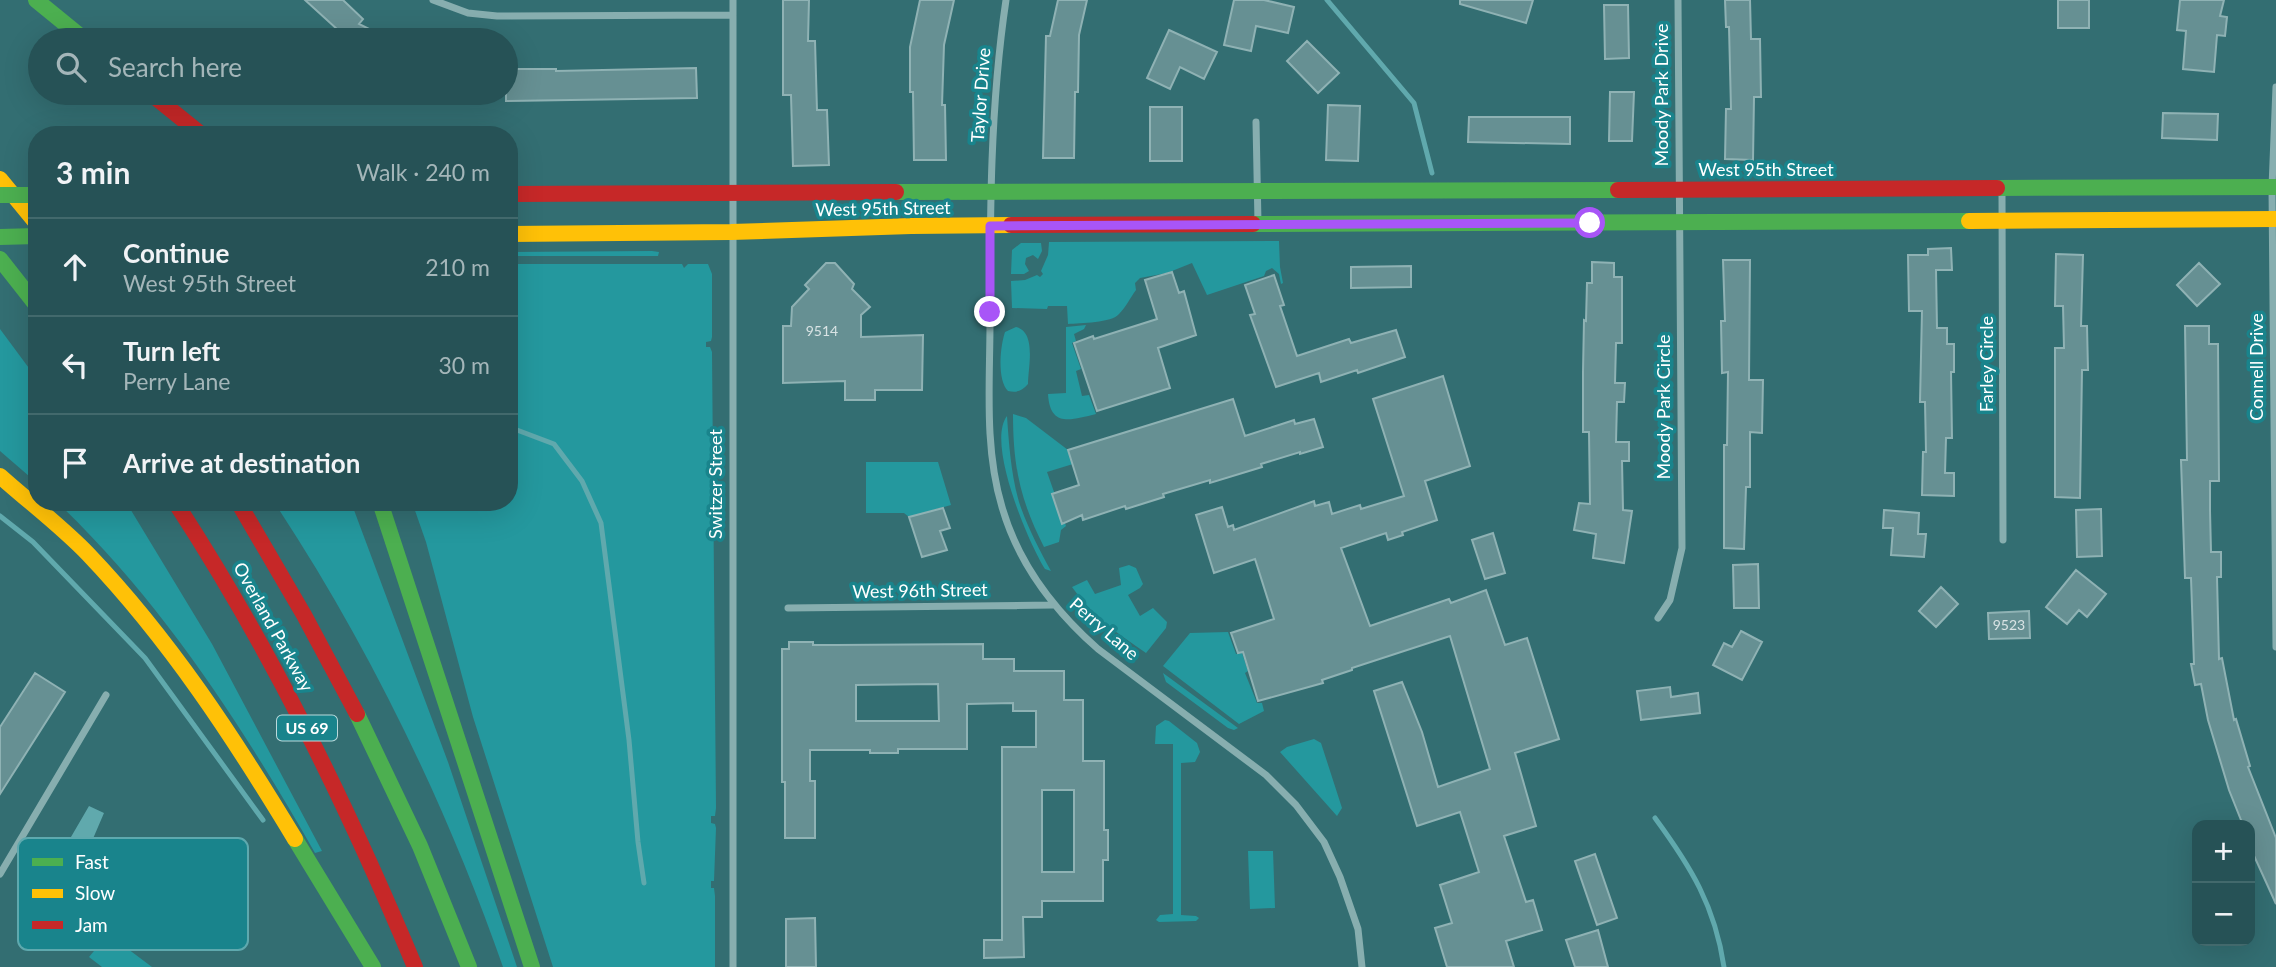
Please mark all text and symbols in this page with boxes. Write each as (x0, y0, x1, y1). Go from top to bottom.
street label: Moody Park Drive (1650, 23, 1672, 167)
search box (28, 28, 518, 105)
street label: Taylor Drive (966, 47, 994, 143)
icon: search (52, 48, 90, 86)
text: Search here (108, 51, 242, 83)
text: 3 min (56, 154, 130, 190)
text: Walk · 240 m (356, 158, 490, 186)
street label: West 95th Street (1698, 158, 1834, 180)
street label: West 95th Street (815, 196, 951, 220)
route start (1574, 207, 1605, 238)
text: Continue (123, 237, 229, 269)
icon: ahead (56, 248, 94, 286)
text: 210 m (425, 253, 490, 281)
text: West 95th Street (123, 269, 296, 297)
route end (974, 296, 1005, 327)
street label: Connell Drive (2245, 313, 2267, 421)
street label: Farley Circle (1975, 316, 1997, 412)
house number: 9514 (806, 322, 838, 339)
street label: Moody Park Circle (1652, 334, 1674, 480)
text: Turn left (123, 335, 220, 367)
icon: left (56, 346, 94, 384)
text: 30 m (439, 351, 490, 379)
text: Perry Lane (123, 367, 231, 395)
street label: Switzer Street (704, 428, 726, 539)
icon: arrive (56, 444, 94, 482)
text: Arrive at destination (123, 447, 360, 479)
street label: Overland Parkway (229, 558, 319, 696)
street label: West 96th Street (852, 578, 988, 602)
street label: Perry Lane (1066, 592, 1144, 664)
house number: 9523 (1993, 616, 2025, 633)
road number: US 69 (277, 716, 337, 740)
map controls (2192, 820, 2255, 946)
button: + (2192, 820, 2255, 883)
legend (18, 838, 248, 950)
text: Fast (75, 850, 109, 873)
text: Slow (75, 881, 115, 904)
button: − (2192, 883, 2255, 946)
text: Jam (75, 913, 108, 936)

